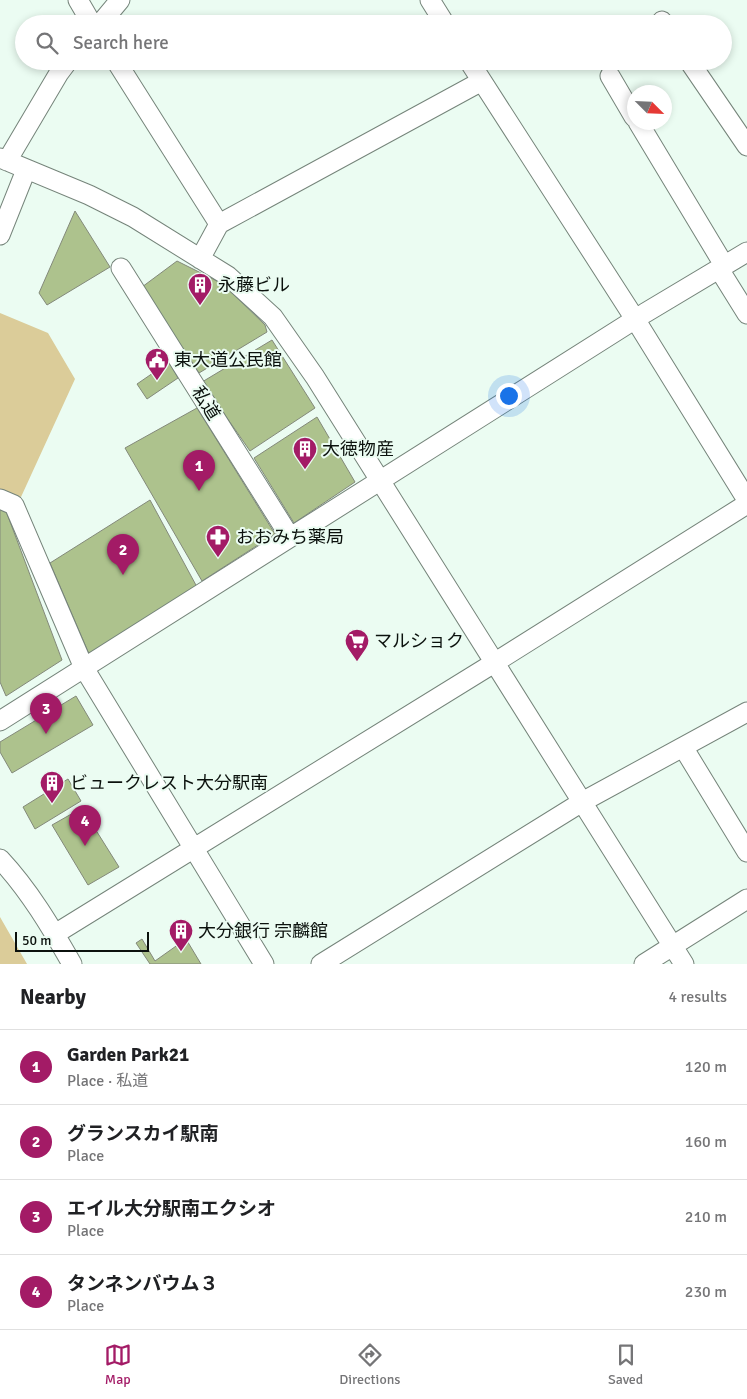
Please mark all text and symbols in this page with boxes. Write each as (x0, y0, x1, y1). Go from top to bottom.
search box (15, 15, 732, 70)
icon: search (33, 29, 61, 57)
text: Search here (73, 31, 169, 55)
north arrow (627, 85, 672, 130)
building icon: 永藤ビル (187, 272, 213, 306)
place label: 永藤ビル (218, 274, 290, 296)
public building icon: 東大道公民館 (144, 347, 170, 381)
place label: 東大道公民館 (174, 349, 282, 371)
street label: 私道 (187, 382, 225, 424)
your location (496, 383, 522, 409)
building icon: 大徳物産 (292, 436, 318, 470)
place label: 大徳物産 (322, 438, 394, 460)
pin: 1 (183, 450, 215, 491)
pharmacy icon: おおみち薬局 (205, 524, 231, 558)
place label: おおみち薬局 (236, 526, 344, 548)
pin: 2 (107, 534, 139, 575)
supermarket icon: マルショク (344, 628, 370, 662)
place label: マルショク (374, 630, 464, 652)
pin: 3 (30, 693, 62, 734)
building icon: ビュークレスト大分駅南 (39, 770, 65, 804)
place label: ビュークレスト大分駅南 (70, 772, 268, 794)
pin: 4 (69, 805, 101, 846)
building icon: 大分銀行 宗麟館 (168, 918, 194, 952)
place label: 大分銀行 宗麟館 (198, 920, 328, 942)
scale bar (15, 929, 149, 952)
text: 50 m (22, 932, 51, 949)
text: Nearby (20, 984, 86, 1010)
text: 4 results (668, 987, 727, 1007)
text: Garden Park21 (67, 1043, 189, 1067)
text: 1 (32, 1057, 40, 1077)
text: 120 m (685, 1057, 727, 1077)
text: Place · 私道 (67, 1071, 148, 1091)
text: グランスカイ駅南 (67, 1122, 219, 1146)
text: 2 (32, 1132, 40, 1152)
text: 160 m (685, 1132, 727, 1152)
text: Place (67, 1146, 104, 1166)
text: エイル大分駅南エクシオ (67, 1197, 276, 1221)
text: 3 (32, 1207, 40, 1227)
text: 210 m (685, 1207, 727, 1227)
text: Place (67, 1221, 104, 1241)
text: タンネンバウム３ (67, 1272, 219, 1296)
text: 4 (32, 1282, 40, 1302)
text: 230 m (685, 1282, 727, 1302)
text: Place (67, 1296, 104, 1316)
tab: Map (104, 1341, 132, 1388)
tab: Directions (339, 1341, 400, 1388)
tab: Saved (608, 1341, 643, 1388)

